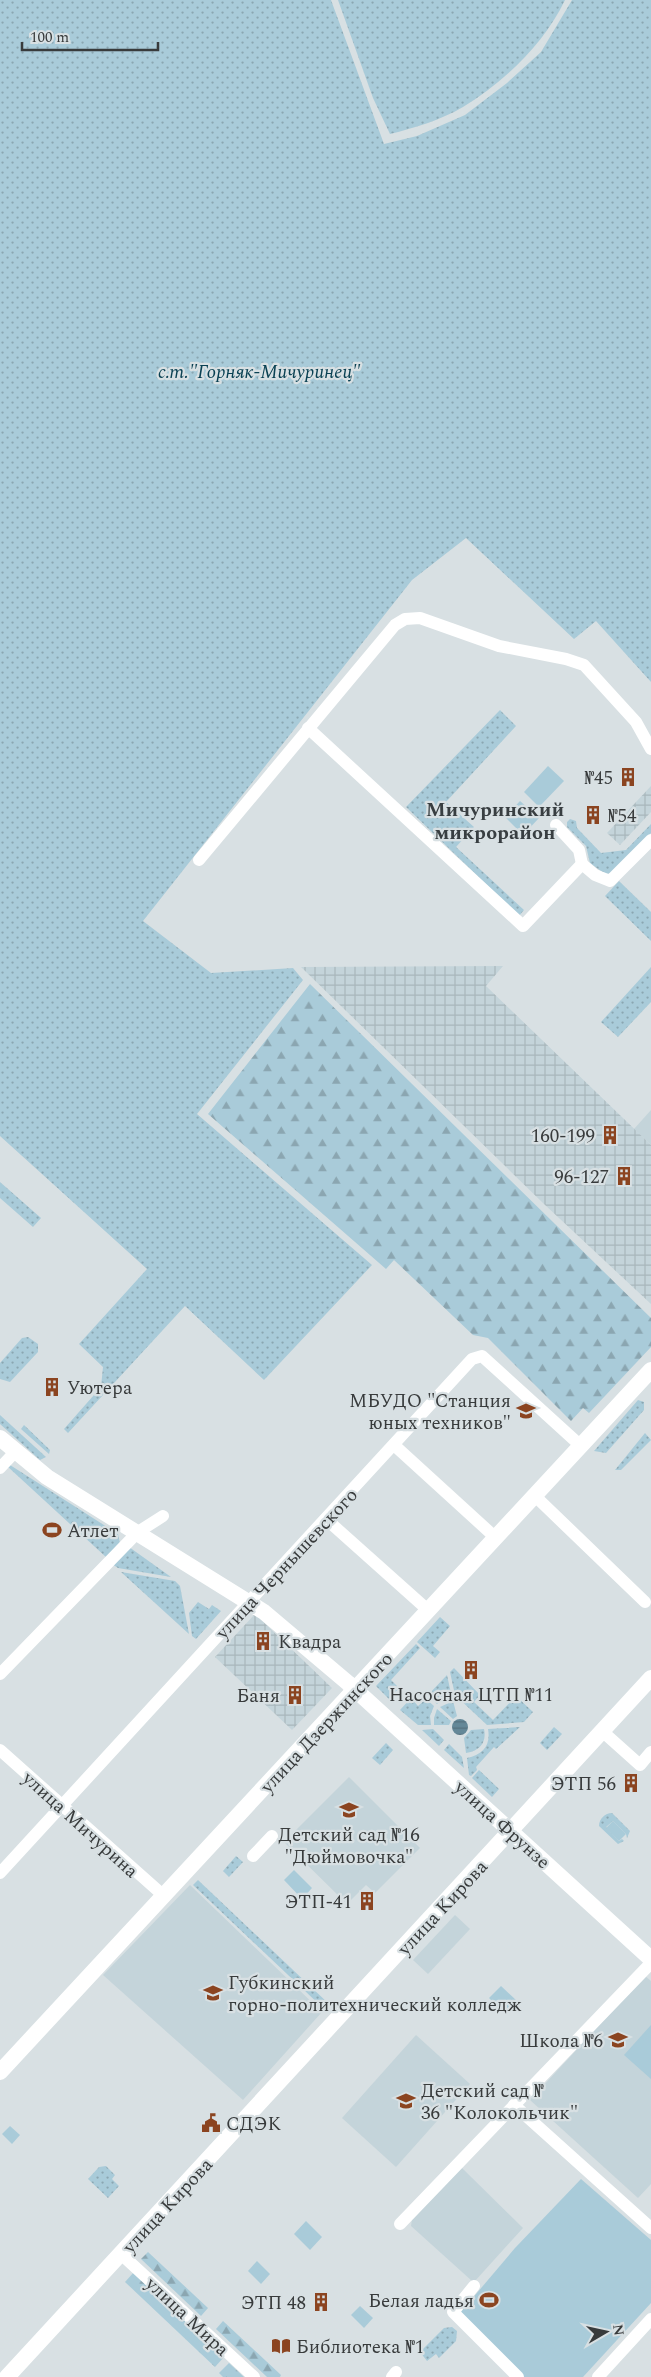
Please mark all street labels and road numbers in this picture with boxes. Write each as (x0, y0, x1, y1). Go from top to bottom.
street label: улица Чернышевского (208, 1482, 365, 1647)
street label: улица Дзержинского (253, 1646, 400, 1801)
street label: улица Мичурина (15, 1764, 145, 1886)
street label: улица Фрунзе (447, 1773, 557, 1876)
street label: улица Кирова (390, 1853, 496, 1963)
street label: улица Кирова (115, 2151, 221, 2261)
street label: улица Мира (138, 2270, 236, 2364)

